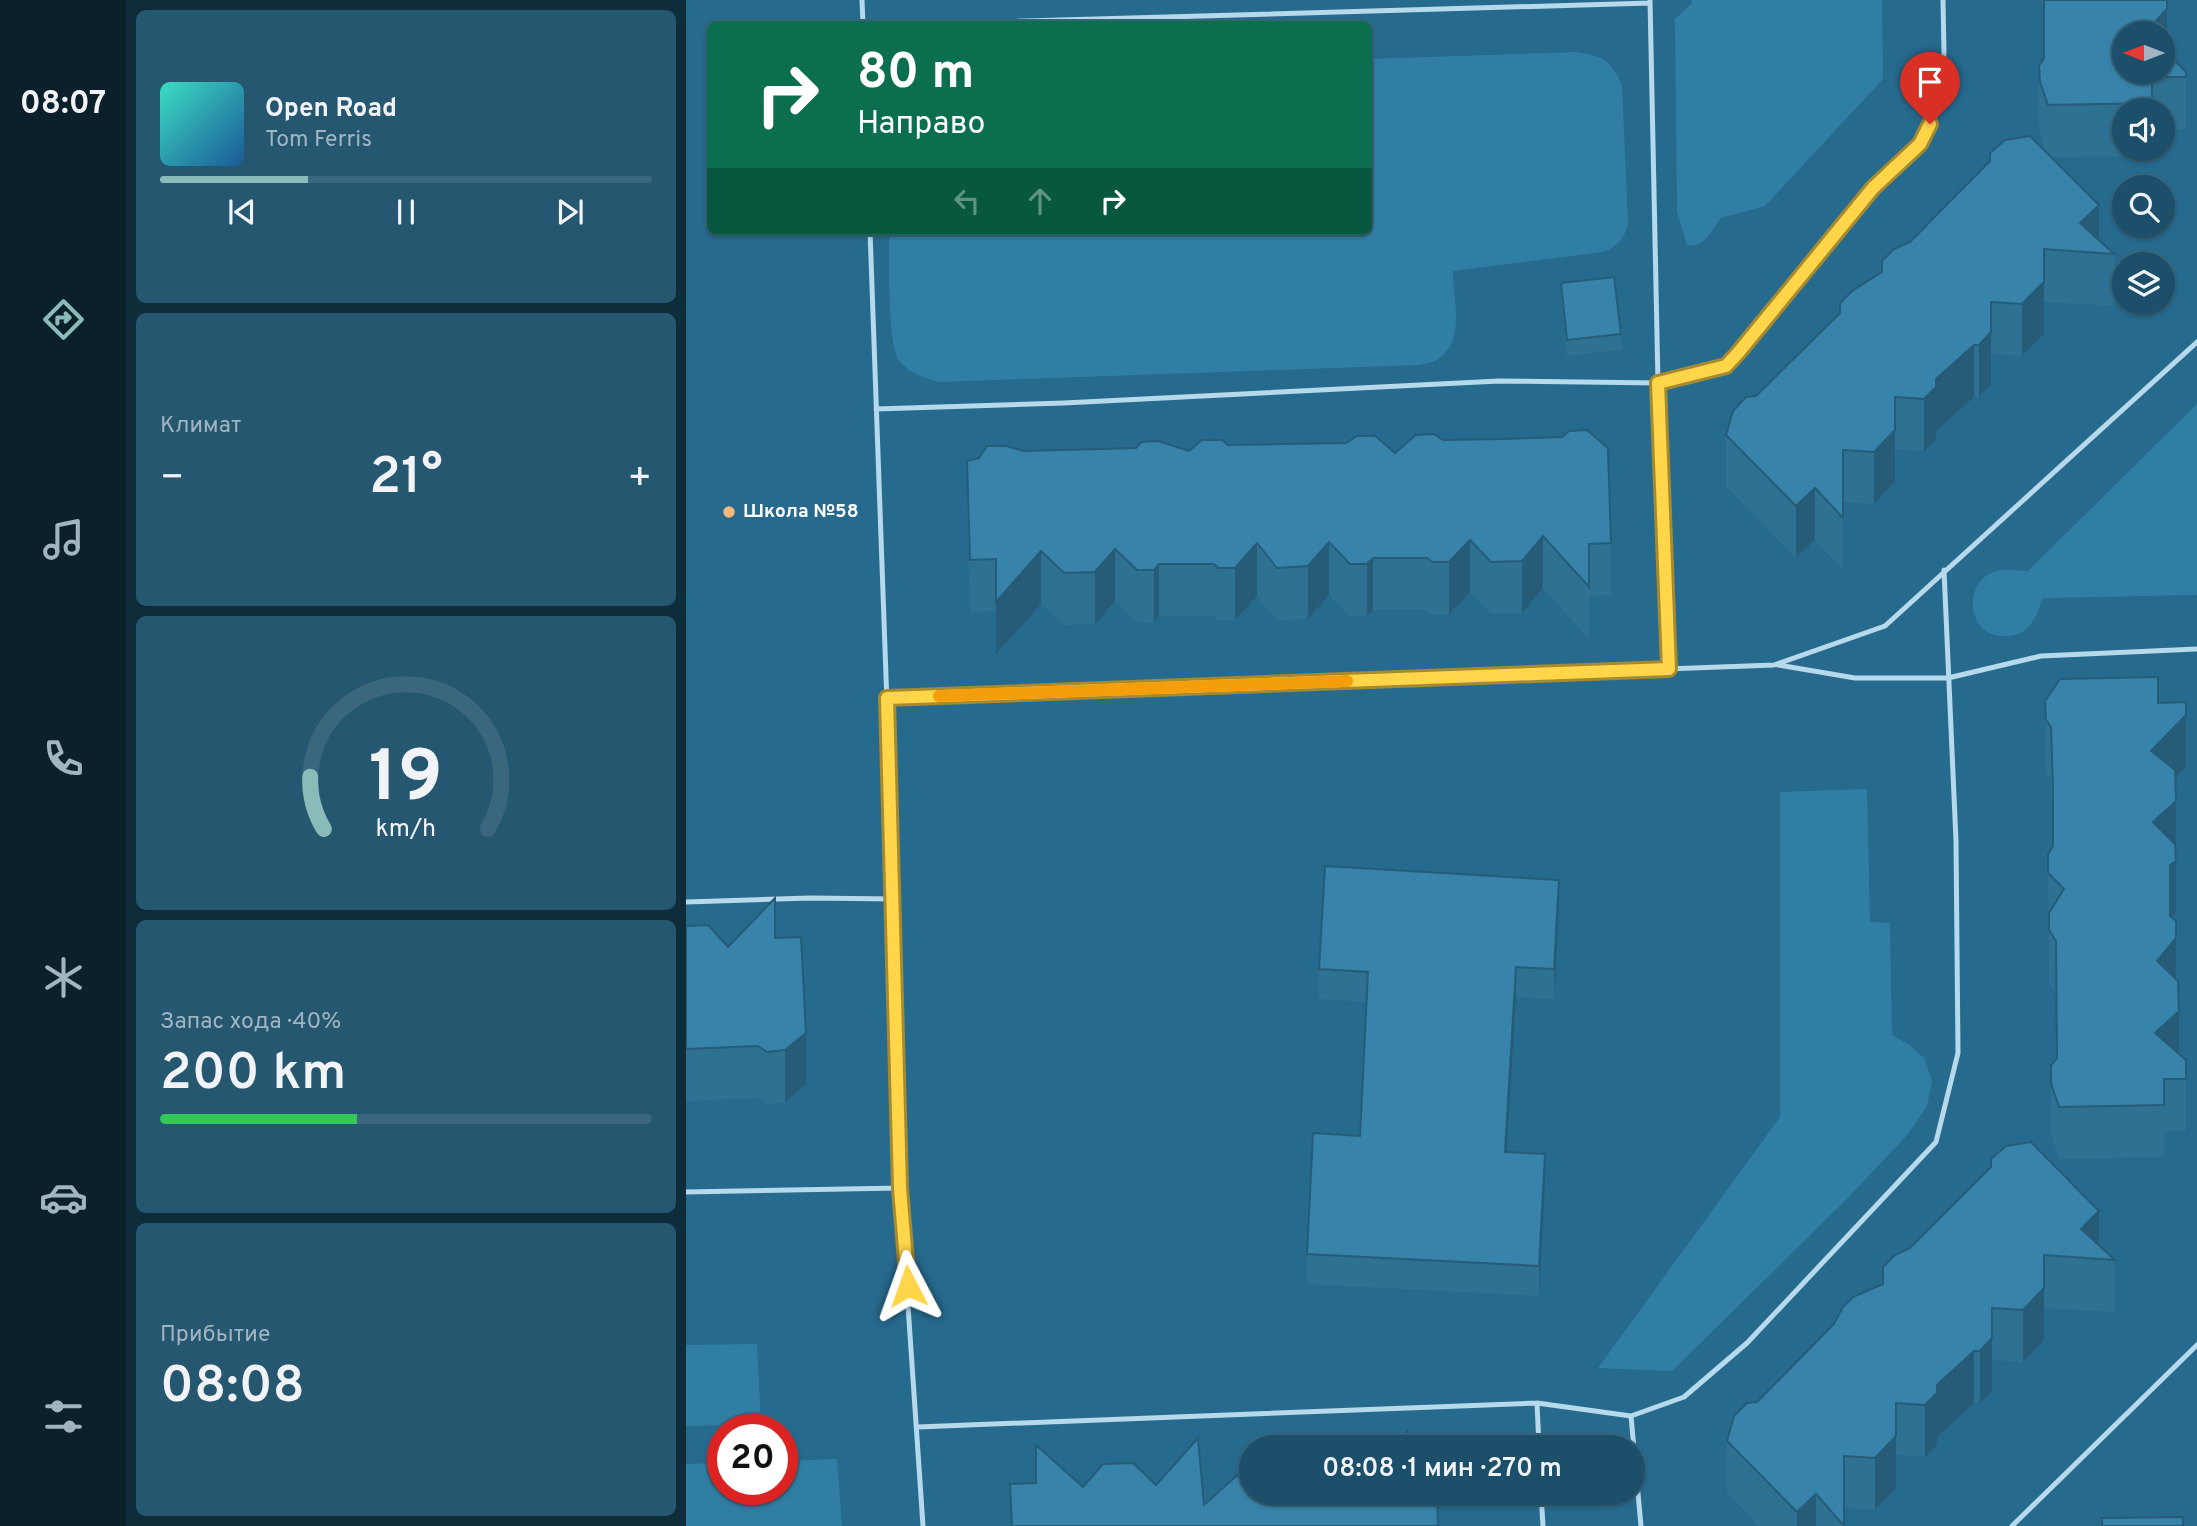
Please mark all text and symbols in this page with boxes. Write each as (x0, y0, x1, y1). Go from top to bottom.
north arrow (2112, 21, 2175, 84)
map controls (2112, 21, 2175, 315)
text: 80 m (857, 44, 974, 106)
icon: right (742, 49, 833, 140)
pin (1900, 52, 1960, 124)
icon: arrive (1911, 63, 1949, 101)
text: 08:07 (20, 85, 106, 125)
text: Open Road (265, 93, 397, 126)
button: sound (2112, 98, 2175, 161)
text: Направо (857, 105, 985, 145)
text: Tom Ferris (265, 126, 372, 155)
button: search (2112, 175, 2175, 238)
icon: left (948, 182, 986, 220)
icon: ahead (1021, 182, 1059, 220)
icon: right (1094, 182, 1132, 220)
icon: previous (223, 193, 261, 231)
icon: pause (387, 193, 425, 231)
icon: next (551, 193, 589, 231)
button: layers (2112, 252, 2175, 315)
icon: directions (39, 295, 88, 344)
text: Климат (160, 412, 241, 441)
text: 21° (369, 446, 443, 512)
text: − (160, 455, 185, 504)
text: + (627, 455, 652, 504)
place label: Школа №58 (743, 500, 859, 524)
marker: Школа №58 (721, 504, 737, 520)
icon: music (39, 515, 88, 564)
icon: phone (39, 734, 88, 783)
text: 19 (369, 735, 443, 827)
text: km/h (376, 814, 436, 846)
icon: climate (39, 953, 88, 1002)
text: Запас хода · 40% (160, 1008, 341, 1037)
text: 200 km (160, 1042, 346, 1108)
icon: car (39, 1173, 88, 1222)
position arrow (871, 1249, 945, 1323)
text: Прибытие (160, 1321, 270, 1350)
text: 08:08 (160, 1355, 305, 1421)
icon: filters (39, 1392, 88, 1441)
speed limit sign: 20 (707, 1414, 798, 1505)
text: 08:08 · 1 мин · 270 m (1322, 1453, 1562, 1486)

